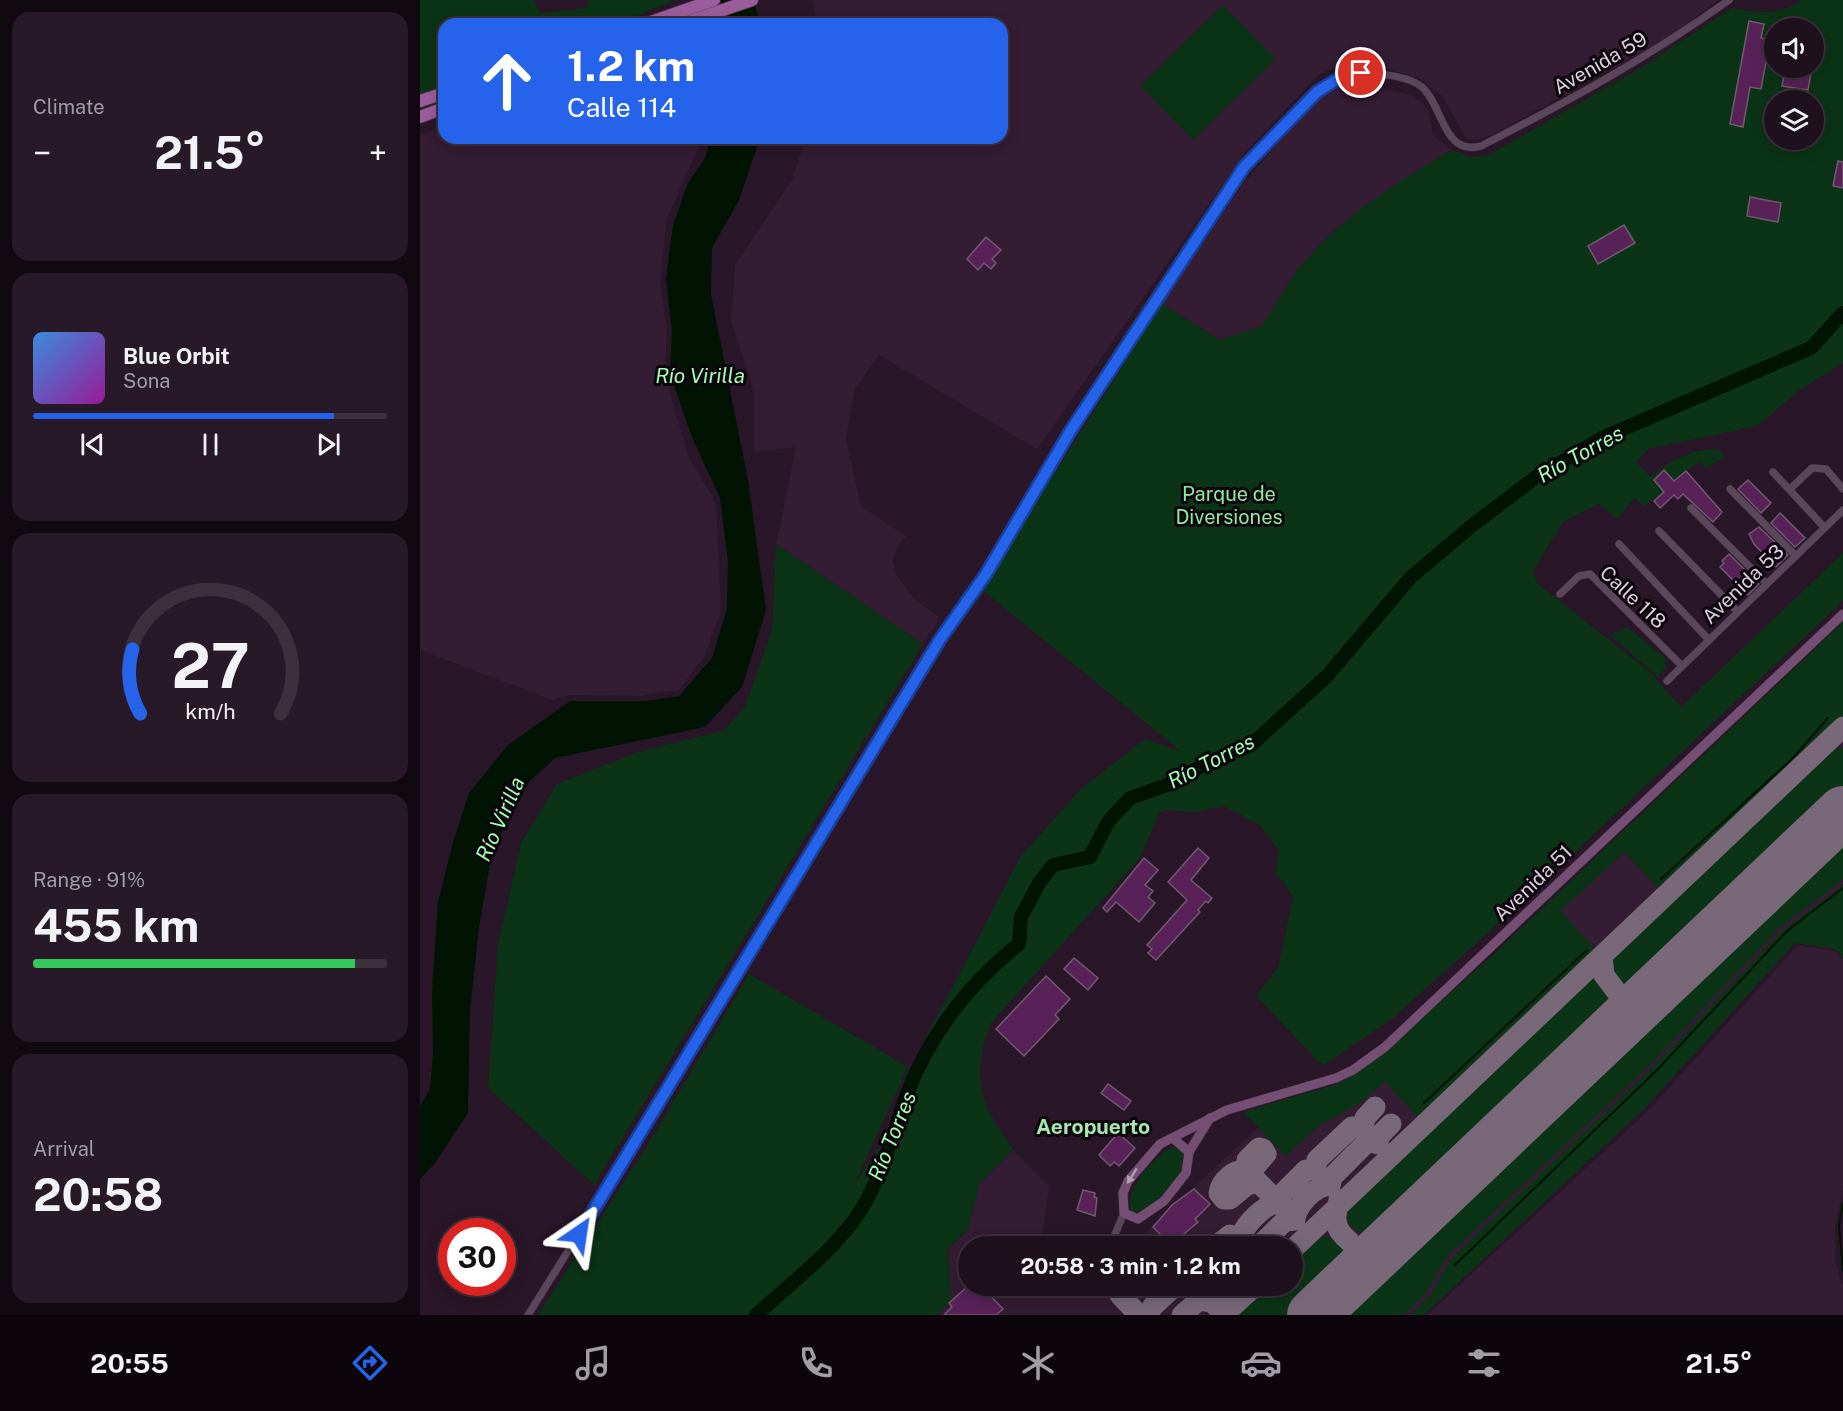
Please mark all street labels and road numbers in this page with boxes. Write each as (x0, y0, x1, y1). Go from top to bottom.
street label: Avenida 59 (1549, 27, 1651, 99)
street label: Avenida 53 (1697, 539, 1789, 629)
street label: Calle 118 (1595, 560, 1671, 634)
street label: Avenida 51 (1489, 840, 1577, 926)

